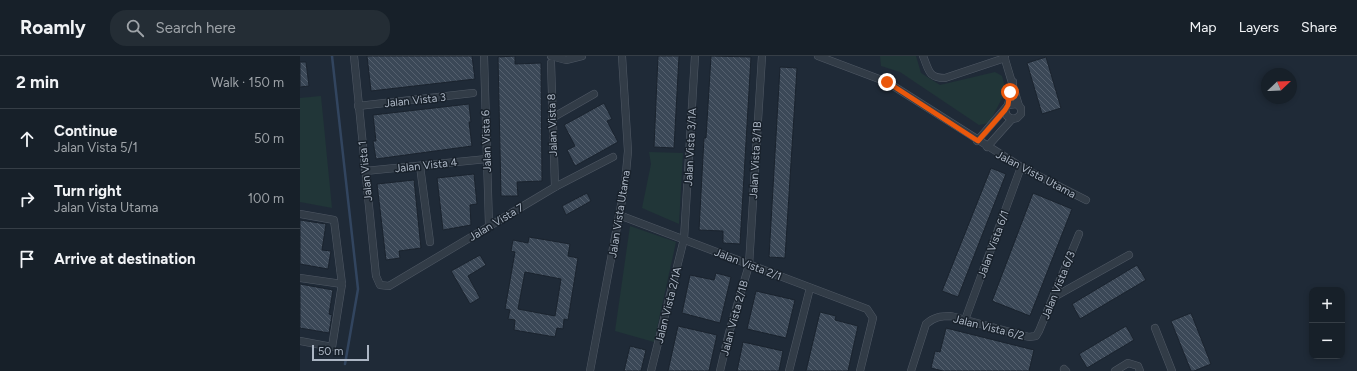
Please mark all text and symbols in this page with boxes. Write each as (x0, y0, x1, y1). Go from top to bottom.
search box (110, 10, 390, 46)
text: Roamly (20, 16, 86, 39)
icon: search (124, 17, 146, 39)
text: Search here (156, 19, 236, 37)
text: Map (1189, 19, 1217, 36)
text: Layers (1239, 19, 1279, 36)
text: Share (1301, 19, 1337, 36)
north arrow (1261, 68, 1297, 104)
text: 2 min (16, 72, 59, 92)
route end (878, 73, 896, 91)
text: Walk · 150 m (211, 75, 284, 90)
route start (1001, 83, 1019, 101)
street label: Jalan Vista 3 (384, 91, 447, 110)
street label: Jalan Vista 8 (545, 93, 560, 157)
street label: Jalan Vista 3/1A (682, 107, 699, 186)
street label: Jalan Vista 6 (479, 110, 494, 172)
street label: Jalan Vista 3/1B (747, 121, 764, 199)
text: Continue (54, 122, 117, 140)
icon: ahead (16, 128, 38, 150)
text: 50 m (254, 131, 284, 146)
text: Jalan Vista 5/1 (54, 140, 138, 155)
street label: Jalan Vista 1 (356, 140, 375, 202)
street label: Jalan Vista Utama (994, 148, 1078, 201)
street label: Jalan Vista 4 (394, 156, 458, 175)
street label: Jalan Vista Utama (606, 169, 633, 259)
text: Turn right (54, 182, 122, 200)
icon: right (16, 188, 38, 210)
text: 100 m (248, 191, 284, 206)
text: Jalan Vista Utama (54, 200, 158, 215)
street label: Jalan Vista 7 (466, 201, 526, 244)
street label: Jalan Vista 6/1 (975, 209, 1012, 280)
street label: Jalan Vista 2/1 (712, 246, 783, 283)
icon: arrive (16, 248, 38, 270)
street label: Jalan Vista 6/3 (1039, 249, 1078, 321)
text: Arrive at destination (54, 250, 195, 268)
street label: Jalan Vista 2/1A (653, 265, 684, 345)
street label: Jalan Vista 2/1B (718, 279, 751, 357)
map controls (1309, 287, 1345, 359)
button: + (1309, 287, 1345, 323)
street label: Jalan Vista 6/2 (952, 312, 1026, 343)
button: − (1309, 323, 1345, 359)
scale bar (312, 343, 369, 362)
text: 50 m (318, 345, 343, 358)

